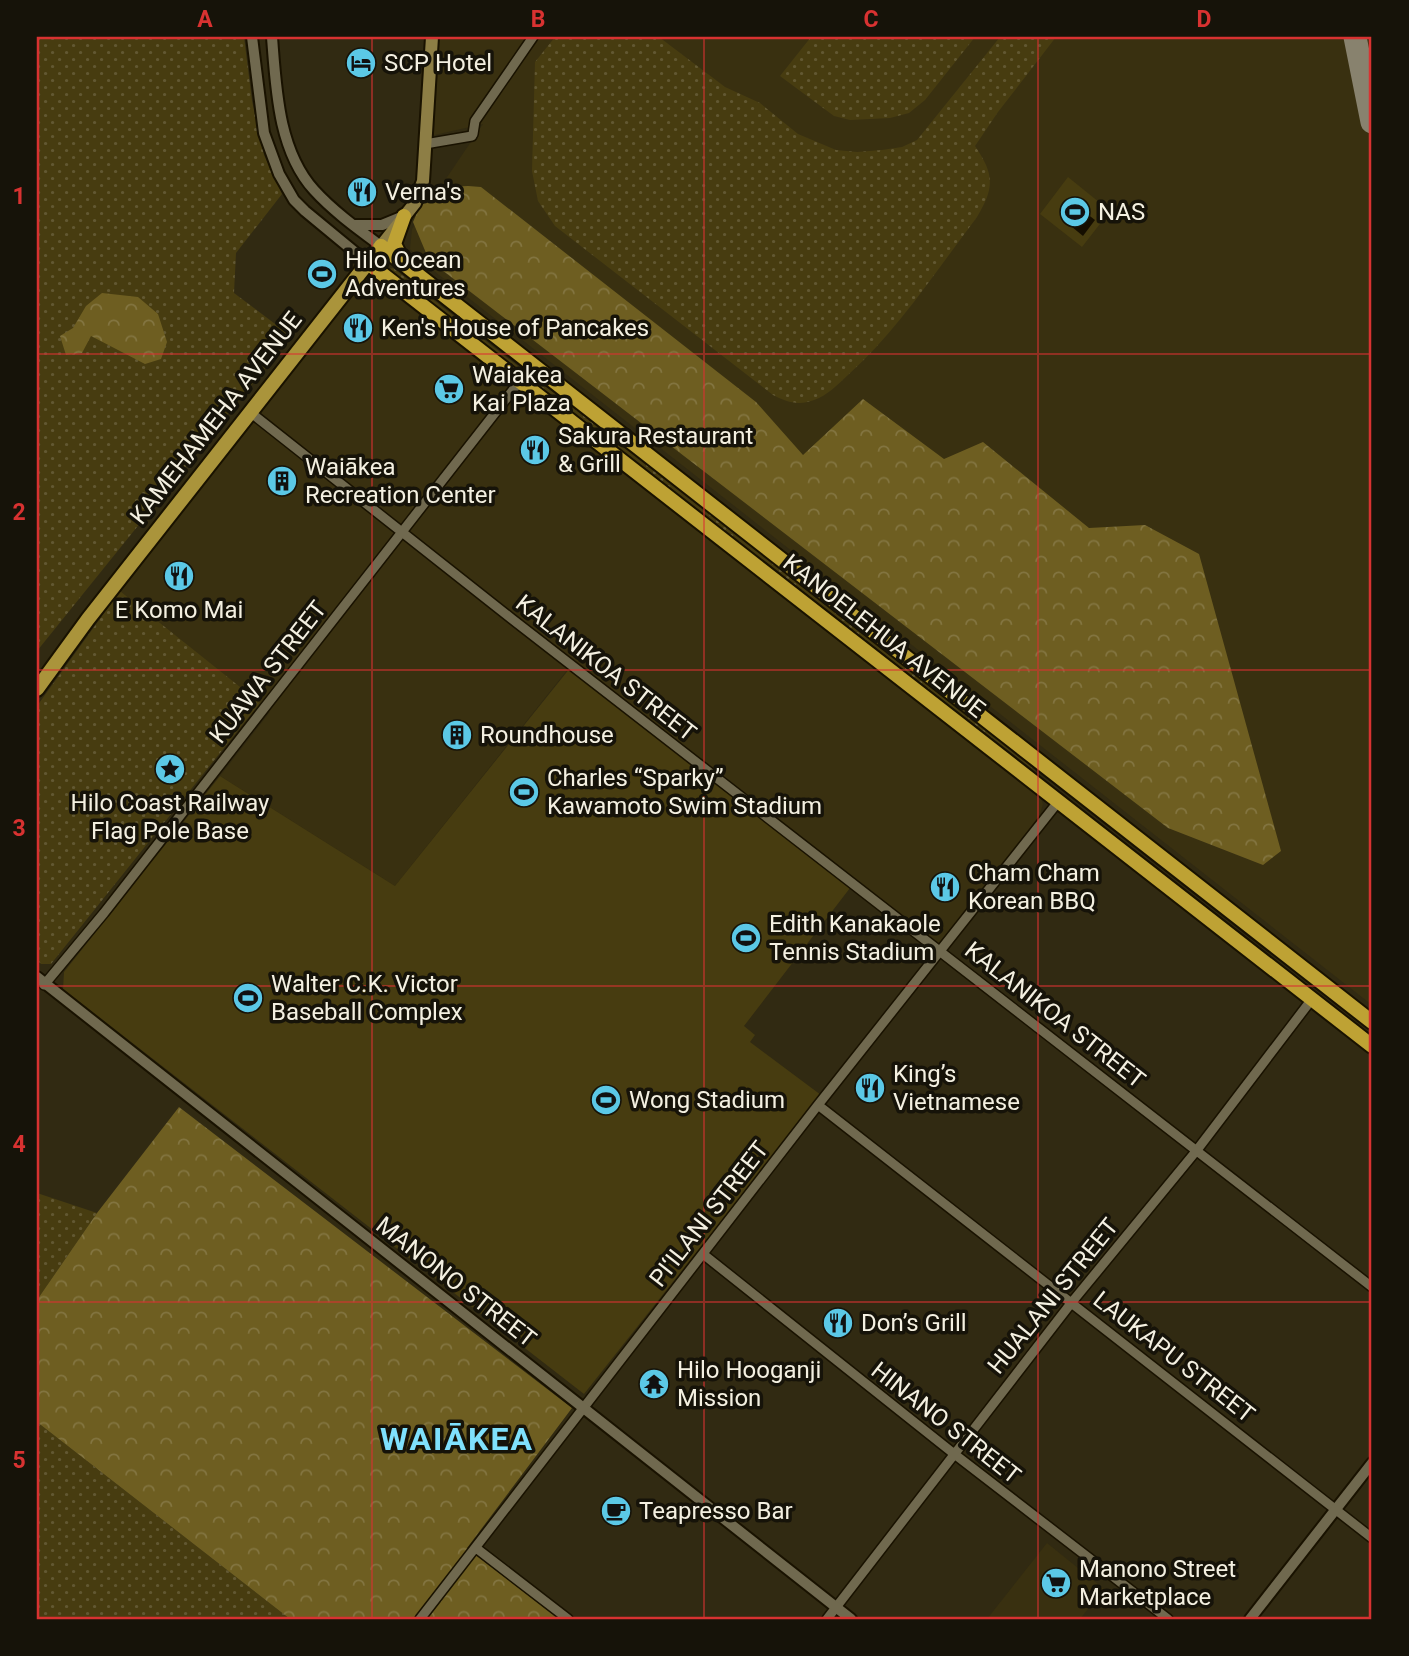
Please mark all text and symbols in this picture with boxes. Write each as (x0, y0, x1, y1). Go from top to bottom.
text: A (197, 6, 213, 33)
text: B (531, 6, 545, 33)
text: C (863, 6, 879, 33)
text: D (1197, 6, 1211, 33)
hotel icon: SCP Hotel (344, 46, 378, 80)
place label: SCP Hotel (384, 49, 492, 77)
restaurant icon: Verna's (345, 175, 379, 209)
place label: Verna's (385, 178, 462, 206)
text: 1 (12, 183, 26, 210)
sports icon: NAS (1058, 195, 1092, 229)
place label: NAS (1098, 198, 1145, 226)
place label: Hilo Ocean Adventures (345, 246, 466, 302)
sports icon: Hilo Ocean Adventures (305, 257, 339, 291)
street label: KAMEHAMEHA AVENUE (124, 306, 308, 530)
restaurant icon: Ken's House of Pancakes (341, 311, 375, 345)
place label: Ken's House of Pancakes (381, 314, 649, 342)
place label: Waiakea Kai Plaza (472, 361, 571, 417)
supermarket icon: Waiakea Kai Plaza (432, 372, 466, 406)
place label: Sakura Restaurant & Grill (558, 422, 753, 478)
restaurant icon: Sakura Restaurant & Grill (518, 433, 552, 467)
place label: Waiākea Recreation Center (305, 453, 496, 509)
building icon: Waiākea Recreation Center (265, 464, 299, 498)
text: 2 (12, 499, 26, 526)
street label: KANOELEHUA AVENUE (777, 548, 991, 724)
restaurant icon: E Komo Mai (162, 559, 196, 593)
street label: KALANIKOA STREET (510, 589, 702, 747)
street label: KUAWA STREET (204, 595, 332, 749)
place label: E Komo Mai (115, 596, 243, 624)
building icon: Roundhouse (440, 718, 474, 752)
place label: Roundhouse (480, 721, 614, 749)
place icon: Hilo Coast Railway Flag Pole Base (153, 752, 187, 786)
place label: Charles “Sparky” Kawamoto Swim Stadium (547, 764, 822, 820)
sports icon: Charles “Sparky” Kawamoto Swim Stadium (507, 775, 541, 809)
place label: Hilo Coast Railway Flag Pole Base (71, 789, 270, 845)
text: 3 (12, 815, 26, 842)
place label: Cham Cham Korean BBQ (968, 859, 1100, 915)
restaurant icon: Cham Cham Korean BBQ (928, 870, 962, 904)
place label: Edith Kanakaole Tennis Stadium (769, 910, 941, 966)
sports icon: Edith Kanakaole Tennis Stadium (729, 921, 763, 955)
street label: KALANIKOA STREET (959, 936, 1151, 1094)
place label: Walter C.K. Victor Baseball Complex (271, 970, 463, 1026)
sports icon: Walter C.K. Victor Baseball Complex (231, 981, 265, 1015)
place label: King’s Vietnamese (893, 1060, 1020, 1116)
restaurant icon: King’s Vietnamese (853, 1071, 887, 1105)
sports icon: Wong Stadium (589, 1083, 623, 1117)
place label: Wong Stadium (629, 1086, 785, 1114)
text: 4 (12, 1131, 26, 1158)
street label: PI‘ILANI STREET (644, 1136, 774, 1292)
street label: MANONO STREET (370, 1211, 542, 1353)
street label: HUALANI STREET (982, 1213, 1124, 1379)
street label: LAUKAPU STREET (1088, 1285, 1260, 1429)
restaurant icon: Don’s Grill (821, 1306, 855, 1340)
place label: Don’s Grill (861, 1309, 967, 1337)
place label: Hilo Hooganji Mission (677, 1356, 821, 1412)
street label: HINANO STREET (866, 1356, 1026, 1490)
temple icon: Hilo Hooganji Mission (637, 1367, 671, 1401)
district label: WAIĀKEA (380, 1420, 534, 1458)
text: 5 (12, 1447, 26, 1474)
cafe icon: Teapresso Bar (599, 1494, 633, 1528)
place label: Teapresso Bar (639, 1497, 793, 1525)
place label: Manono Street Marketplace (1079, 1555, 1236, 1611)
supermarket icon: Manono Street Marketplace (1039, 1566, 1073, 1600)

